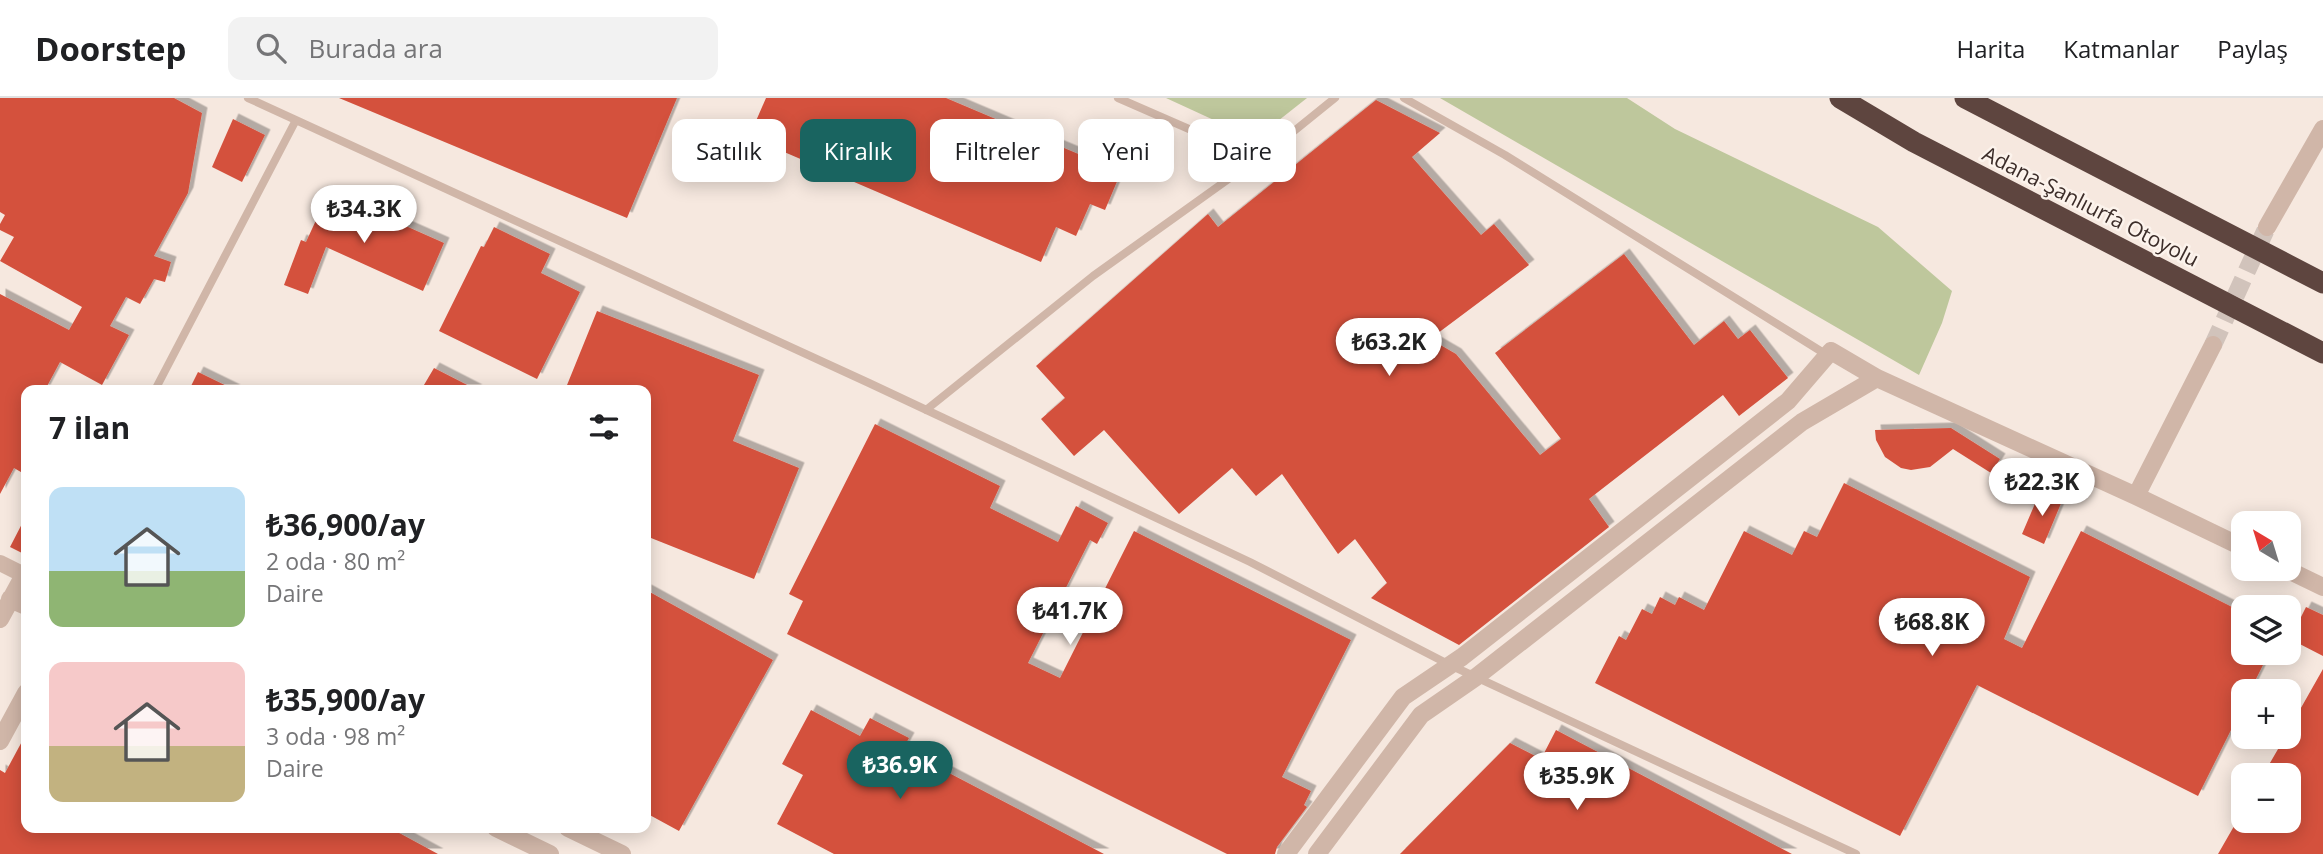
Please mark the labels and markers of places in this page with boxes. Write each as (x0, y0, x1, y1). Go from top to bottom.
pin: ₺34.3K (307, 186, 421, 245)
pin: ₺63.2K (1332, 318, 1446, 378)
pin: ₺22.3K (1985, 458, 2099, 518)
pin: ₺41.7K (1013, 588, 1127, 647)
pin: ₺68.8K (1875, 598, 1989, 658)
pin: ₺36.9K (843, 742, 957, 801)
pin: ₺35.9K (1520, 752, 1634, 812)

